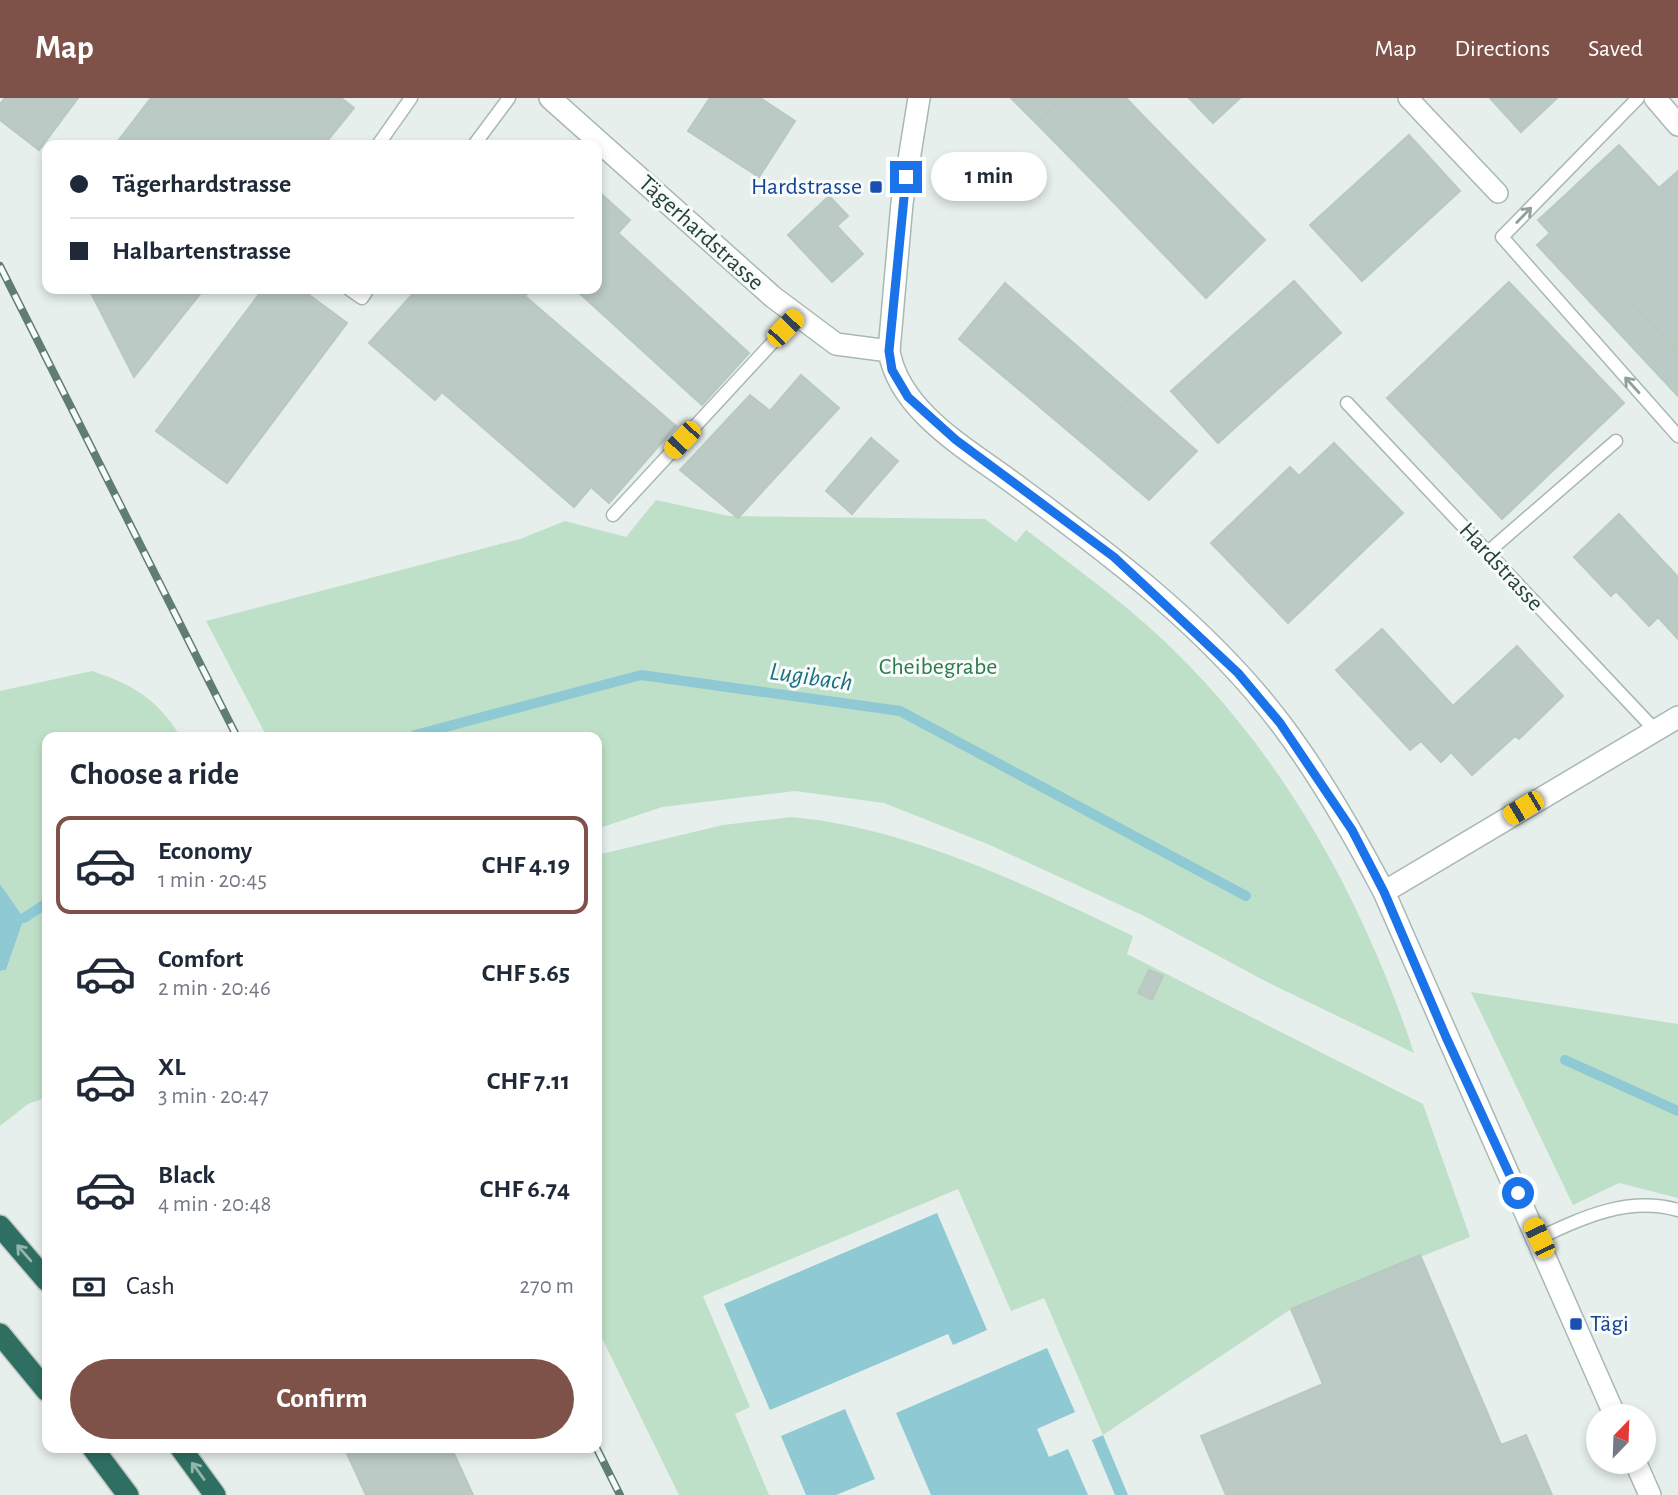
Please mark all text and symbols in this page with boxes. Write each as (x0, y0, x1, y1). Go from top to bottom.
text: Map (35, 32, 94, 65)
text: Map (1374, 37, 1416, 61)
text: Directions (1454, 37, 1550, 61)
text: Saved (1588, 37, 1643, 61)
callout: 1 min (930, 153, 1046, 202)
route end (890, 161, 922, 193)
text: 1 min (965, 165, 1013, 188)
text: Tägerhardstrasse (112, 171, 291, 197)
street label: Tägerhardstrasse (634, 171, 768, 295)
place label: Hardstrasse (751, 175, 862, 199)
marker: Hardstrasse (868, 179, 884, 195)
one-way arrow (1515, 207, 1532, 224)
text: Halbartenstrasse (112, 238, 291, 264)
car (763, 306, 808, 350)
one-way arrow (1624, 377, 1641, 394)
car (660, 417, 705, 463)
street label: Hardstrasse (1454, 518, 1548, 616)
park label: Cheibegrabe (879, 655, 997, 679)
water label: Lugibach (768, 658, 854, 696)
text: Choose a ride (70, 758, 239, 790)
car (1500, 788, 1547, 828)
icon: car (74, 834, 137, 897)
text: Economy (158, 838, 252, 864)
text: CHF 4.19 (482, 852, 570, 878)
text: 1 min · 20:45 (158, 869, 267, 892)
icon: car (74, 942, 137, 1005)
text: Comfort (158, 946, 243, 972)
text: CHF 5.65 (482, 960, 570, 986)
text: 2 min · 20:46 (158, 977, 271, 1000)
icon: car (74, 1050, 137, 1113)
text: XL (158, 1054, 185, 1080)
text: CHF 7.11 (487, 1068, 570, 1094)
text: 3 min · 20:47 (158, 1085, 269, 1108)
icon: car (74, 1158, 137, 1221)
text: Black (158, 1162, 215, 1188)
text: CHF 6.74 (480, 1176, 570, 1202)
route start (1502, 1177, 1534, 1209)
text: 4 min · 20:48 (158, 1193, 271, 1216)
car (1521, 1215, 1558, 1261)
one-way arrow (16, 1245, 32, 1263)
icon: cash (70, 1268, 108, 1306)
text: Cash (126, 1273, 175, 1299)
text: 270 m (520, 1275, 574, 1298)
place label: Tägi (1590, 1312, 1629, 1336)
marker: Tägi (1568, 1316, 1584, 1332)
button: Confirm (70, 1359, 574, 1439)
north arrow (1586, 1404, 1656, 1474)
map controls (1586, 1404, 1656, 1474)
one-way arrow (190, 1462, 205, 1481)

